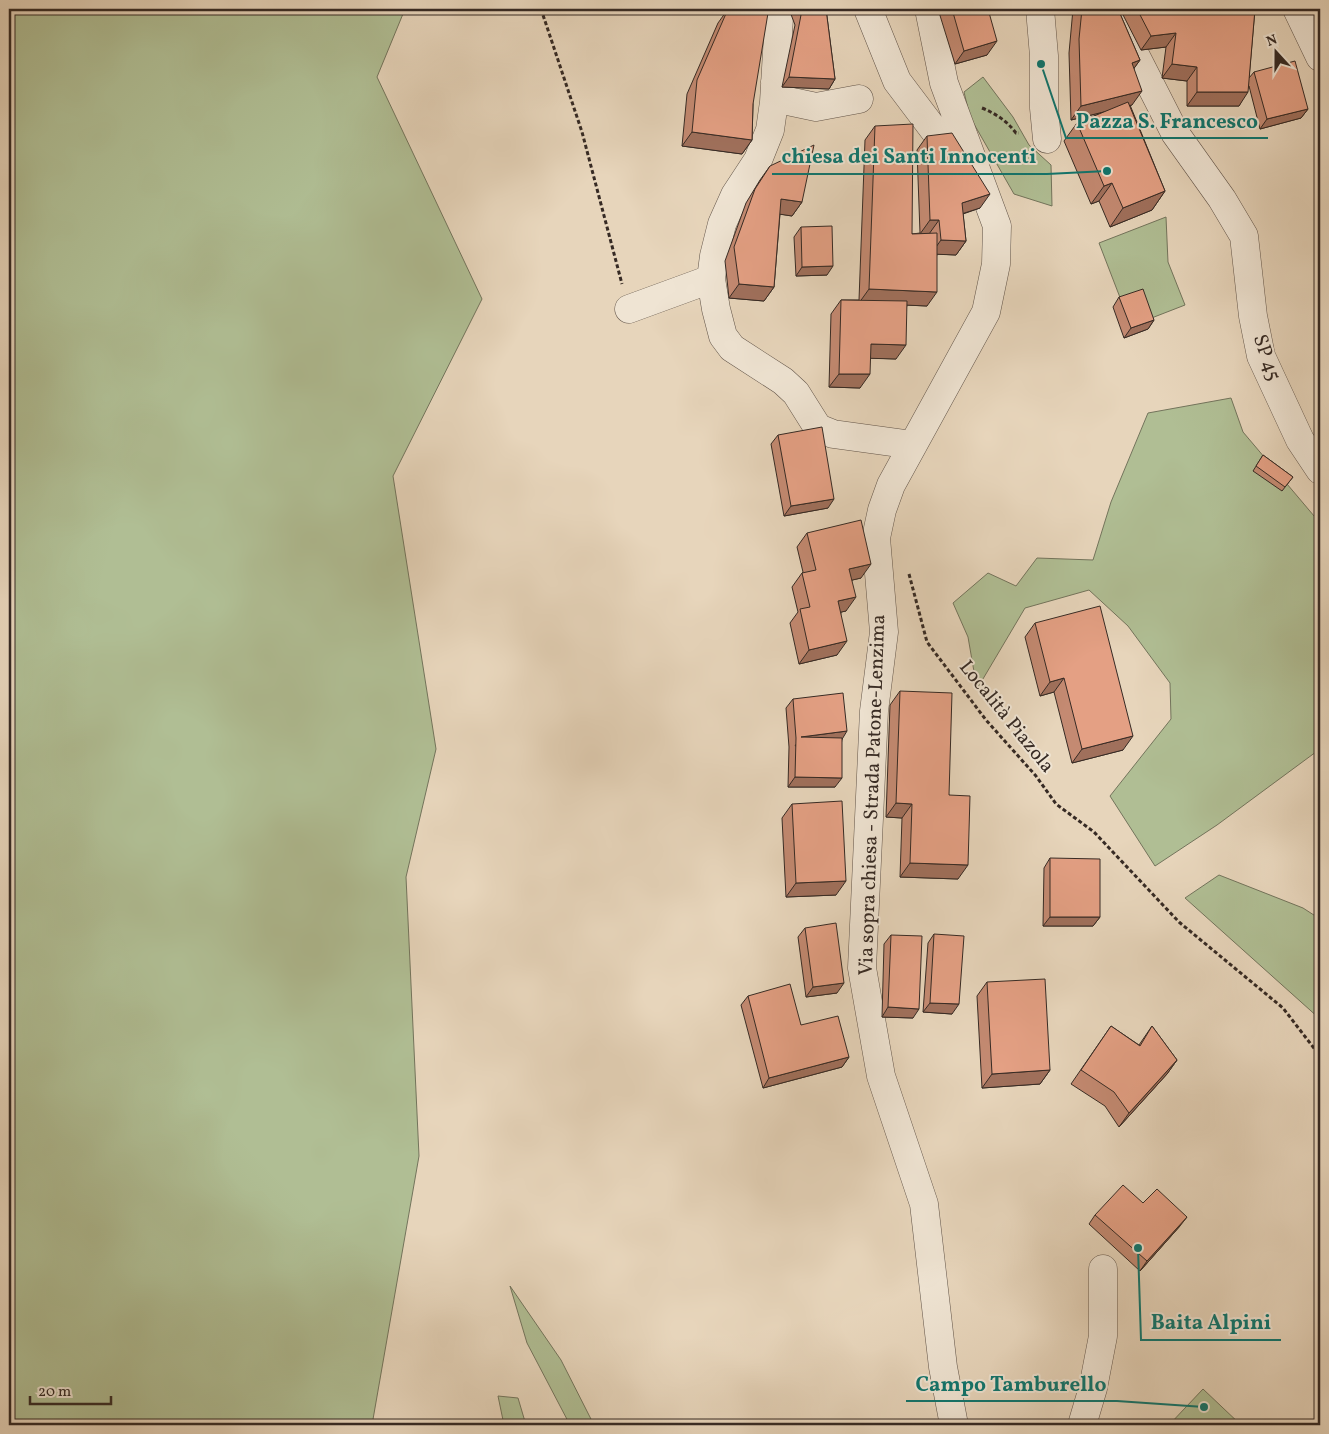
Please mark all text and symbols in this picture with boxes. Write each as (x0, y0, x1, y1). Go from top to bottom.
north arrow (1252, 28, 1302, 78)
text: N (1264, 31, 1280, 52)
callout: Pazza S. Francesco (1066, 102, 1268, 138)
text: Pazza S. Francesco (1076, 108, 1258, 137)
callout: chiesa dei Santi Innocenti (772, 138, 1047, 174)
text: chiesa dei Santi Innocenti (782, 143, 1036, 172)
street label: SP 45 (1245, 331, 1287, 385)
street label: Via sopra chiesa - Strada Patone-Lenzima (853, 614, 893, 976)
street label: Località Piazola (952, 655, 1060, 779)
callout: Baita Alpini (1141, 1304, 1281, 1340)
text: Baita Alpini (1151, 1309, 1271, 1338)
callout: Campo Tamburello (906, 1365, 1117, 1401)
text: Campo Tamburello (916, 1371, 1106, 1400)
scale bar (30, 1374, 111, 1406)
text: 20 m (38, 1382, 71, 1403)

